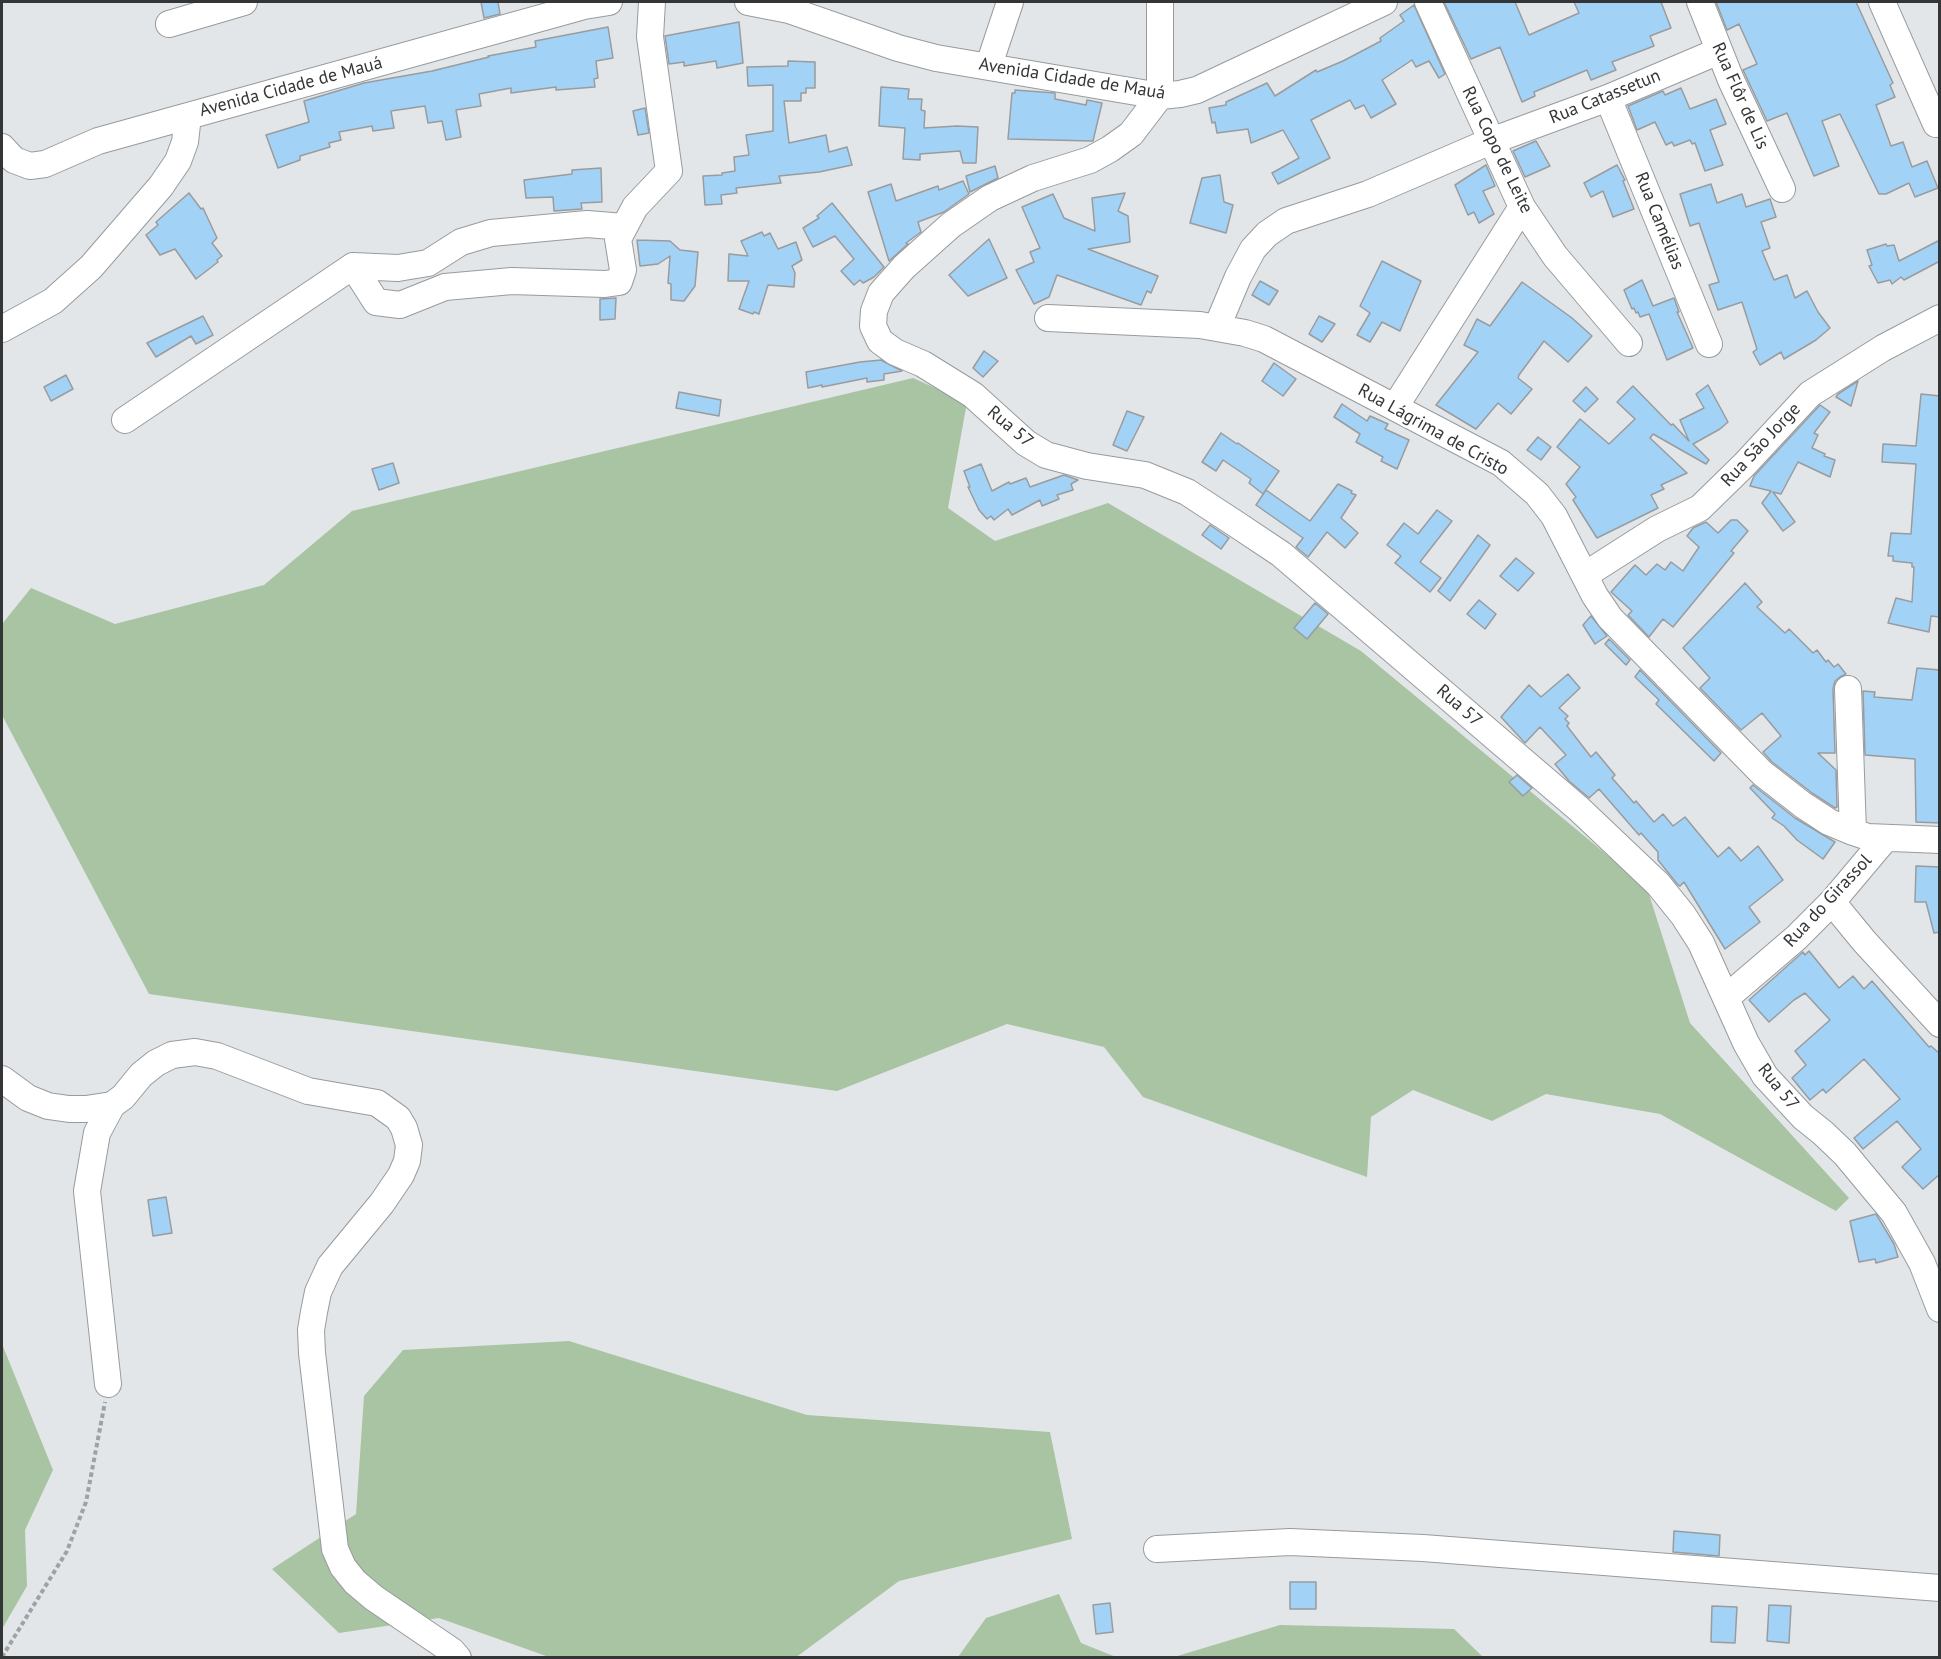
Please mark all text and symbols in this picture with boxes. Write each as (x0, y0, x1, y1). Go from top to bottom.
street label: Rua Flôr de Lis (1707, 39, 1773, 153)
street label: Avenida Cidade de Mauá (197, 52, 385, 122)
street label: Avenida Cidade de Mauá (977, 54, 1167, 104)
street label: Rua Catassetun (1546, 65, 1664, 129)
street label: Rua Copo de Leite (1457, 83, 1537, 217)
street label: Rua Camélias (1630, 169, 1688, 273)
street label: Rua Lágrima de Cristo (1354, 380, 1512, 480)
street label: Rua São Jorge (1717, 399, 1805, 491)
street label: Rua 57 (983, 402, 1037, 452)
street label: Rua 57 (1432, 680, 1486, 732)
street label: Rua do Girassol (1780, 850, 1876, 952)
street label: Rua 57 (1753, 1059, 1803, 1115)

